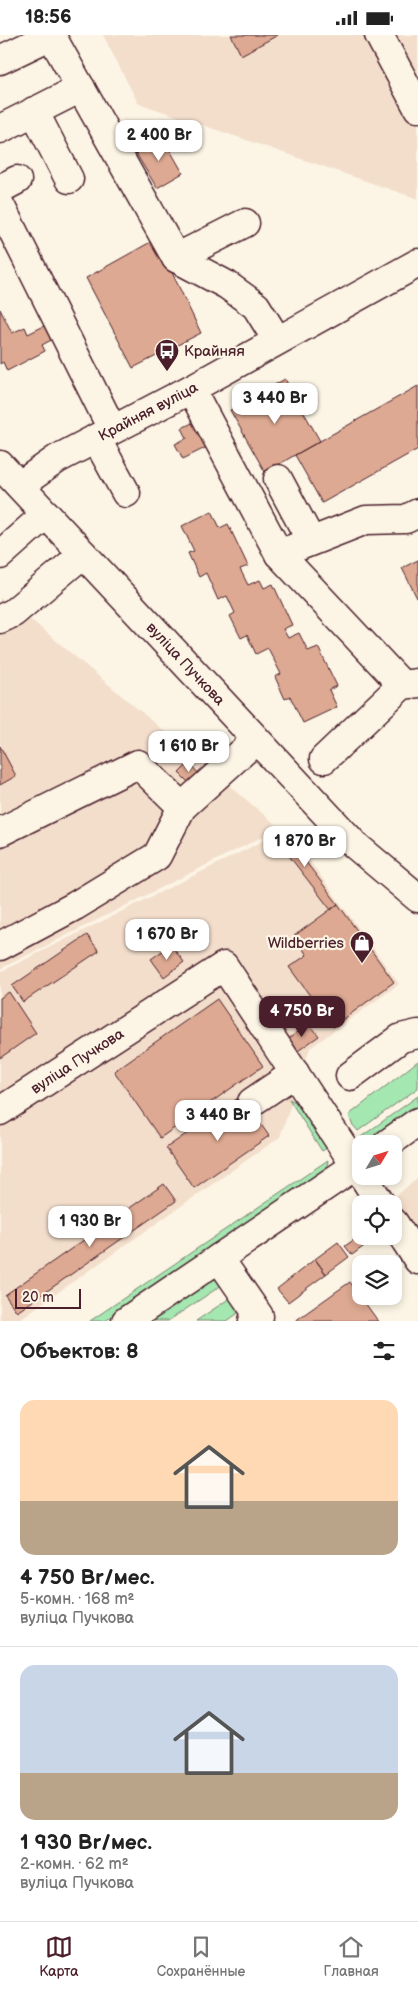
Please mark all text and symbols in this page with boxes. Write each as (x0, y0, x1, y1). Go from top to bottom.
text: 18:56 (25, 6, 71, 29)
pin: 2 400 Br (107, 119, 211, 162)
text: 2 400 Br (126, 126, 192, 145)
bus stop icon: Крайняя (154, 338, 180, 372)
place label: Крайняя (184, 342, 245, 361)
street label: Крайняя вуліца (95, 378, 202, 446)
pin: 3 440 Br (223, 383, 327, 425)
text: 3 440 Br (243, 389, 307, 408)
street label: вуліца Пучкова (142, 619, 229, 710)
pin: 1 610 Br (137, 731, 241, 773)
text: 1 610 Br (159, 737, 219, 756)
pin: 1 870 Br (253, 825, 357, 868)
text: 1 870 Br (274, 832, 336, 851)
pin: 1 670 Br (115, 919, 219, 961)
text: 1 670 Br (136, 925, 198, 944)
shop icon: Wildberries (349, 930, 375, 964)
place label: Wildberries (268, 934, 345, 953)
pin: 4 750 Br (250, 995, 354, 1038)
text: 4 750 Br (270, 1002, 334, 1021)
street label: вуліца Пучкова (27, 1024, 128, 1098)
pin: 3 440 Br (166, 1099, 270, 1142)
text: 3 440 Br (186, 1106, 250, 1125)
north arrow (352, 1135, 402, 1185)
map controls (352, 1135, 402, 1305)
button: locate (352, 1195, 402, 1245)
pin: 1 930 Br (38, 1205, 142, 1248)
text: 1 930 Br (59, 1212, 121, 1231)
button: layers (352, 1255, 402, 1305)
scale bar (15, 1286, 81, 1309)
text: 20 m (22, 1289, 54, 1306)
icon: filters (370, 1337, 398, 1365)
text: Объектов: 8 (20, 1339, 139, 1364)
icon: home (164, 1432, 254, 1522)
text: 4 750 Br/мес. (20, 1565, 155, 1590)
text: 5-комн. · 168 m² (20, 1590, 135, 1609)
text: вуліца Пучкова (20, 1609, 134, 1628)
icon: home (164, 1698, 254, 1788)
text: 1 930 Br/мес. (20, 1830, 152, 1855)
text: 2-комн. · 62 m² (20, 1855, 129, 1874)
text: вуліца Пучкова (20, 1874, 134, 1893)
tab: Карта (39, 1933, 79, 1980)
tab: Сохранённые (157, 1933, 245, 1980)
tab: Главная (324, 1933, 379, 1980)

